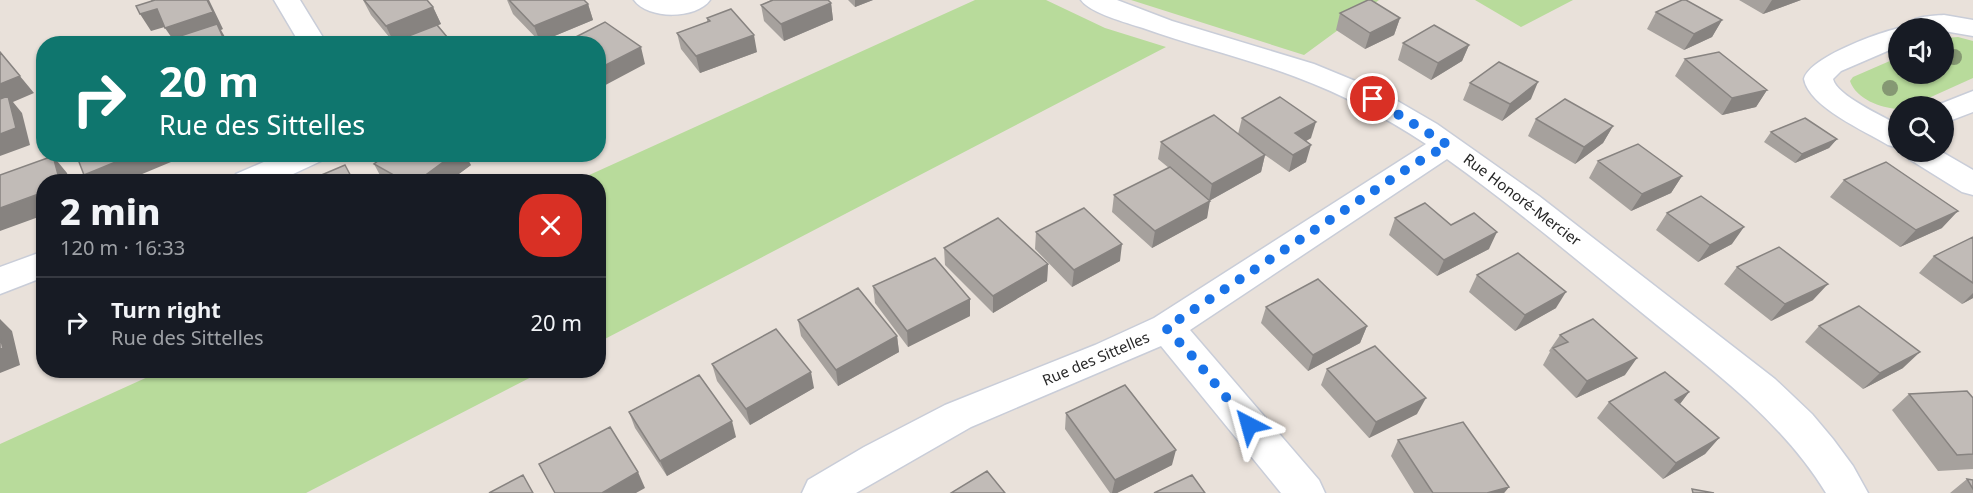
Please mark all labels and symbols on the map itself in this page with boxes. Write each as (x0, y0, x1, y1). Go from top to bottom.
pin (1347, 73, 1398, 124)
street label: Rue Honoré-Mercier (1460, 148, 1585, 250)
street label: Rue des Sittelles (1039, 327, 1152, 390)
position arrow (1217, 393, 1281, 457)

